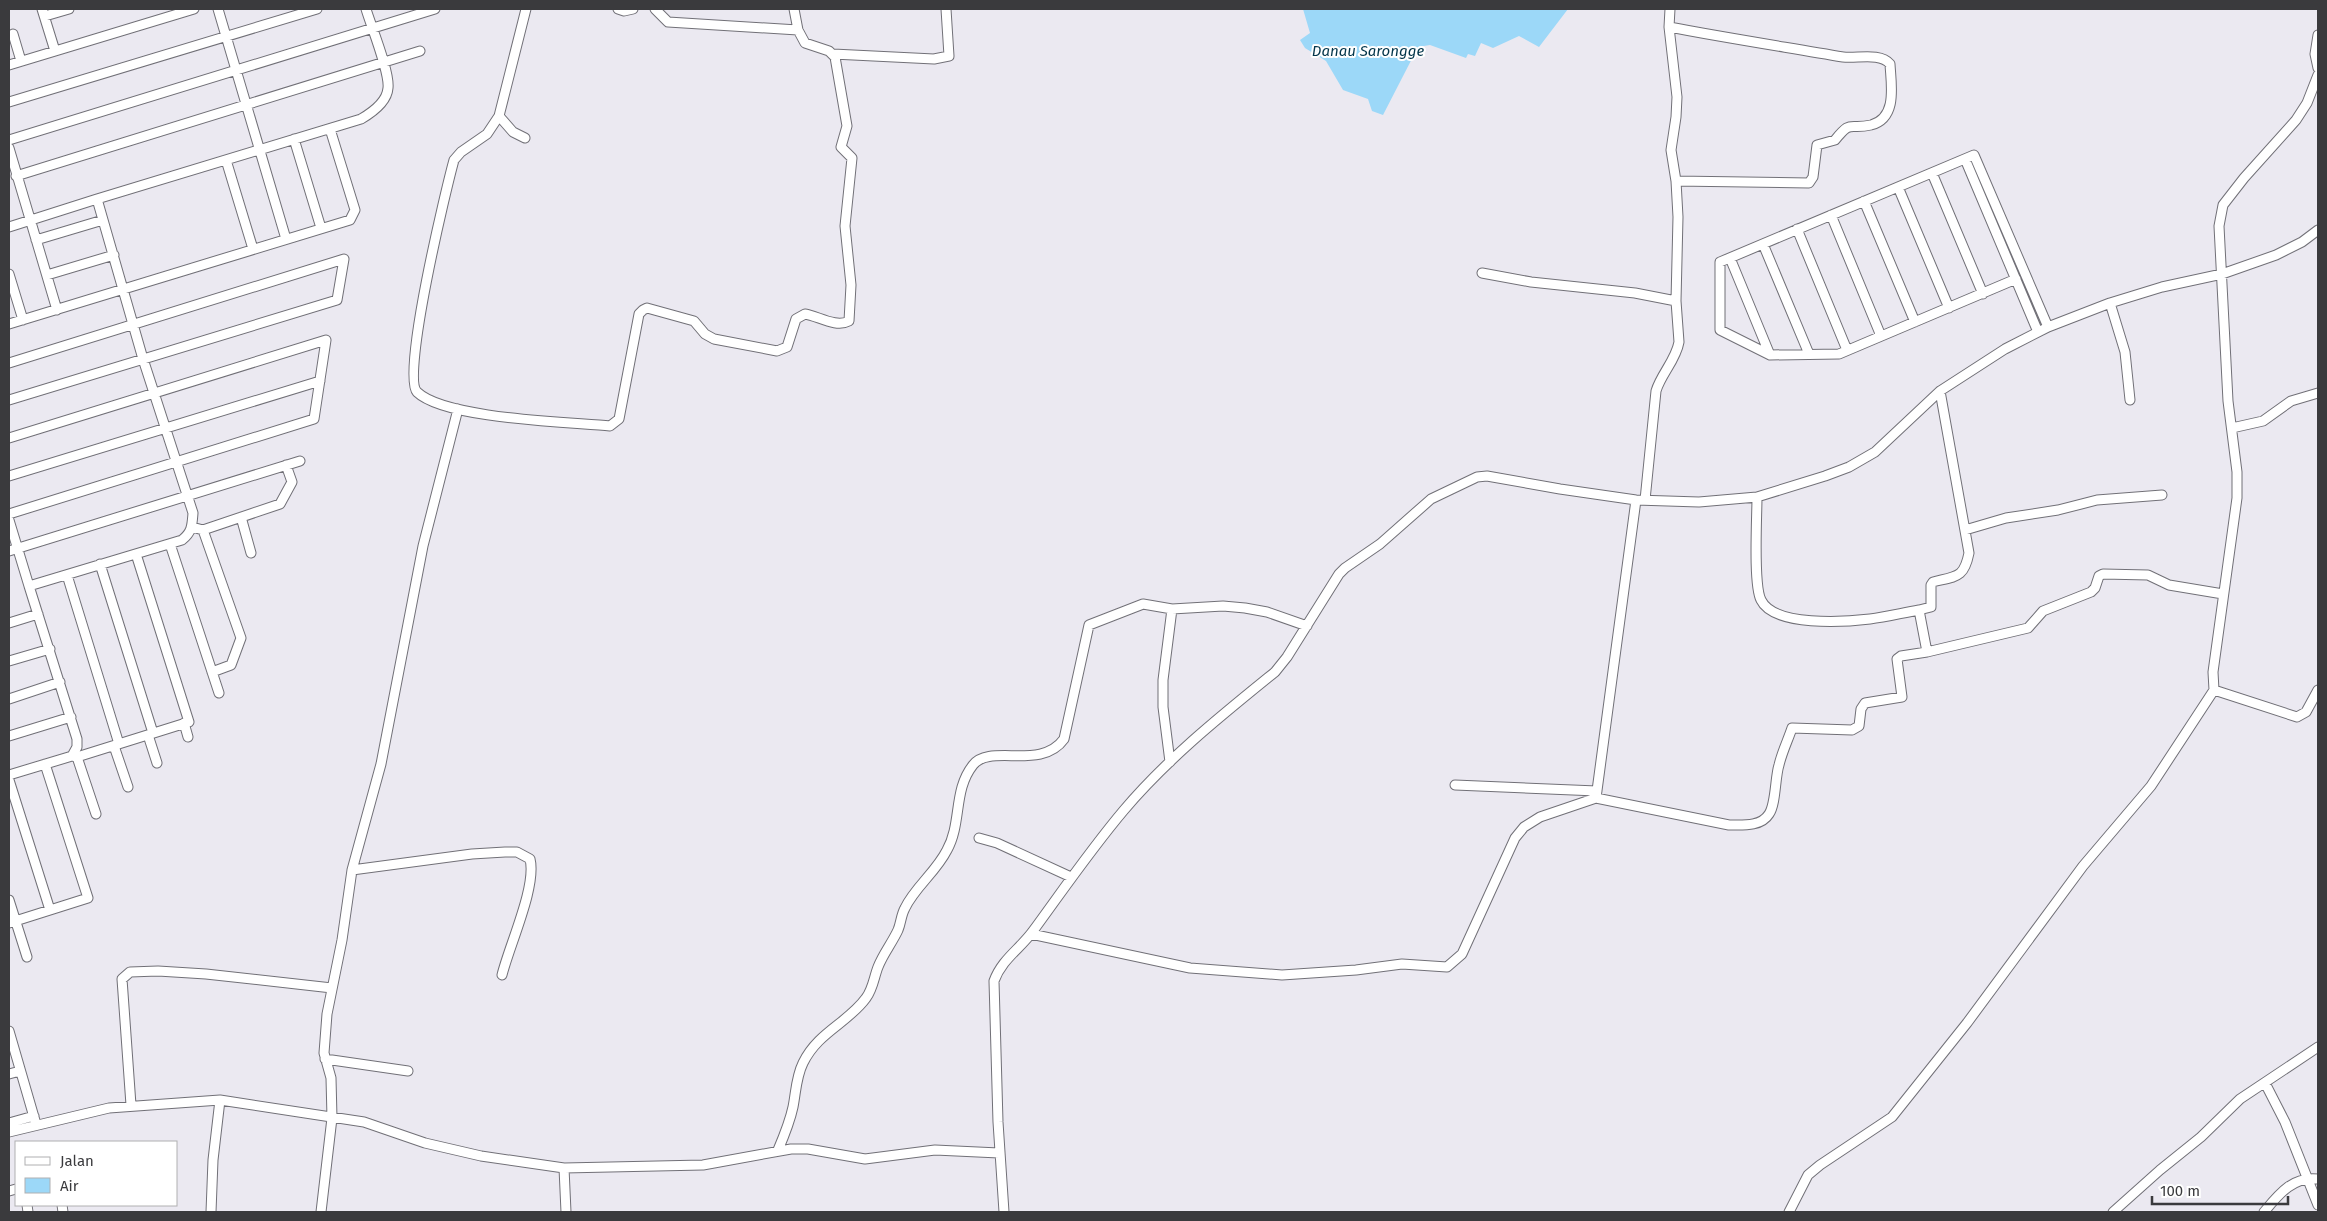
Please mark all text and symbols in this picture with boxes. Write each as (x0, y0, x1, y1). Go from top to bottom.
water label: Danau Sarongge (1312, 42, 1424, 60)
legend (15, 1141, 178, 1206)
text: Jalan (60, 1152, 94, 1170)
scale bar (2152, 1174, 2288, 1206)
text: Air (60, 1177, 79, 1195)
text: 100 m (2160, 1182, 2200, 1200)

